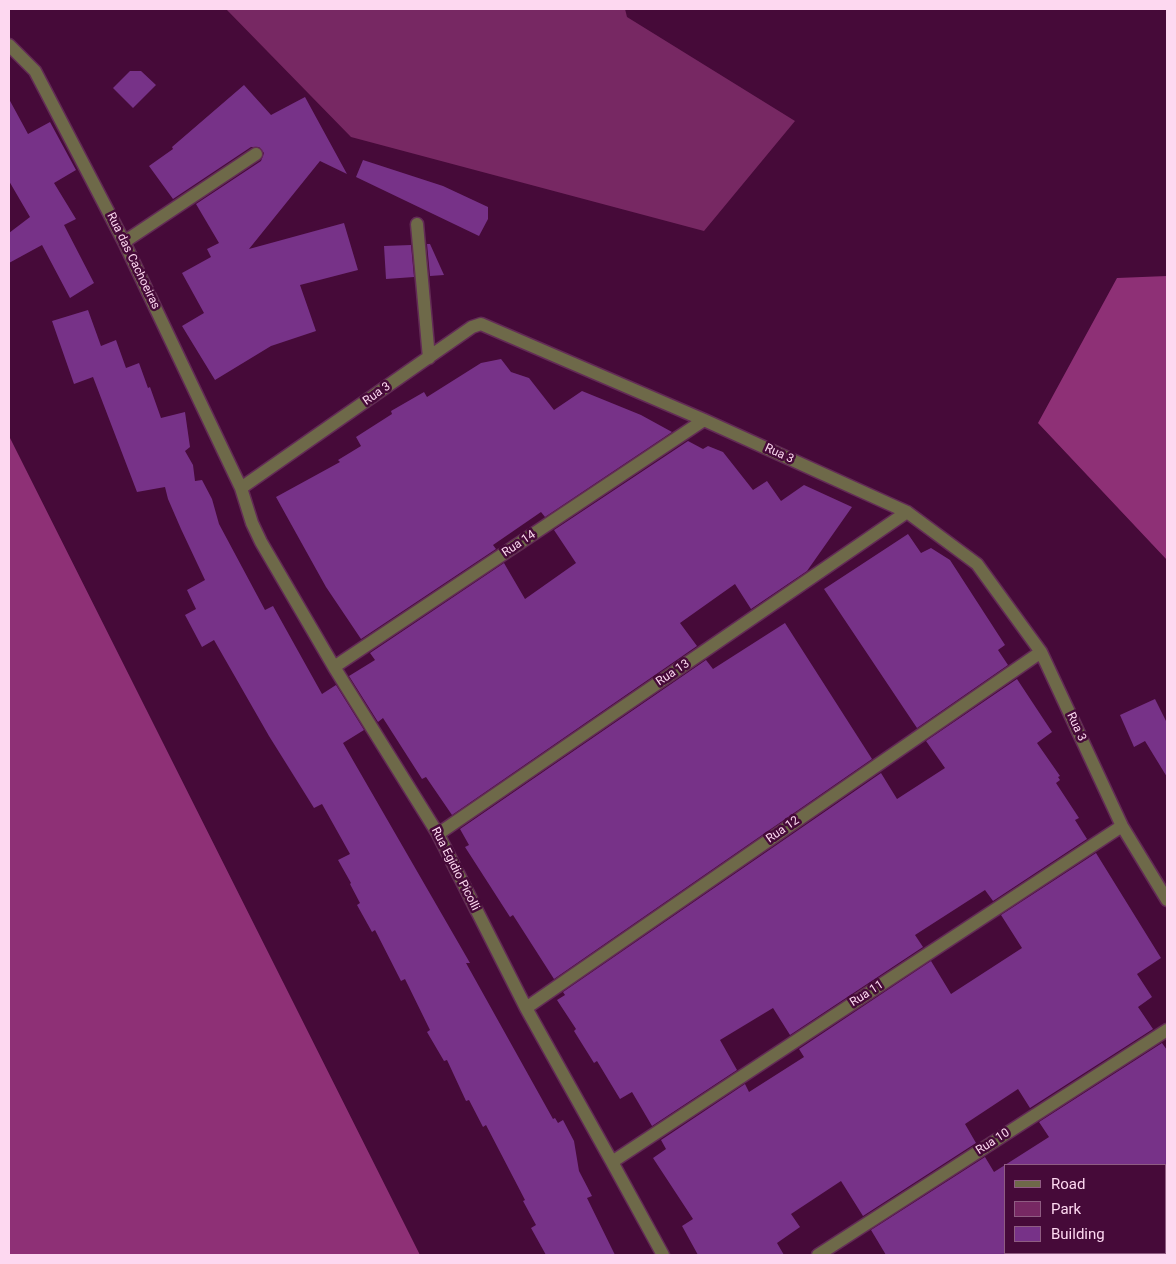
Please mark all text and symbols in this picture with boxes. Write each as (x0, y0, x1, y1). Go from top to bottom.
street label: Rua das Cachoeiras (103, 210, 163, 312)
street label: Rua 3 (360, 379, 394, 409)
street label: Rua 3 (762, 441, 796, 467)
street label: Rua 14 (500, 528, 538, 560)
street label: Rua 13 (654, 657, 692, 689)
street label: Rua 3 (1063, 710, 1089, 744)
street label: Rua 12 (764, 813, 802, 847)
street label: Rua Egidio Picolli (428, 825, 482, 913)
street label: Rua 11 (848, 978, 886, 1010)
street label: Rua 10 (974, 1126, 1012, 1158)
legend (1004, 1164, 1166, 1254)
text: Road (1051, 1175, 1085, 1193)
text: Park (1051, 1200, 1081, 1218)
text: Building (1051, 1225, 1105, 1243)

